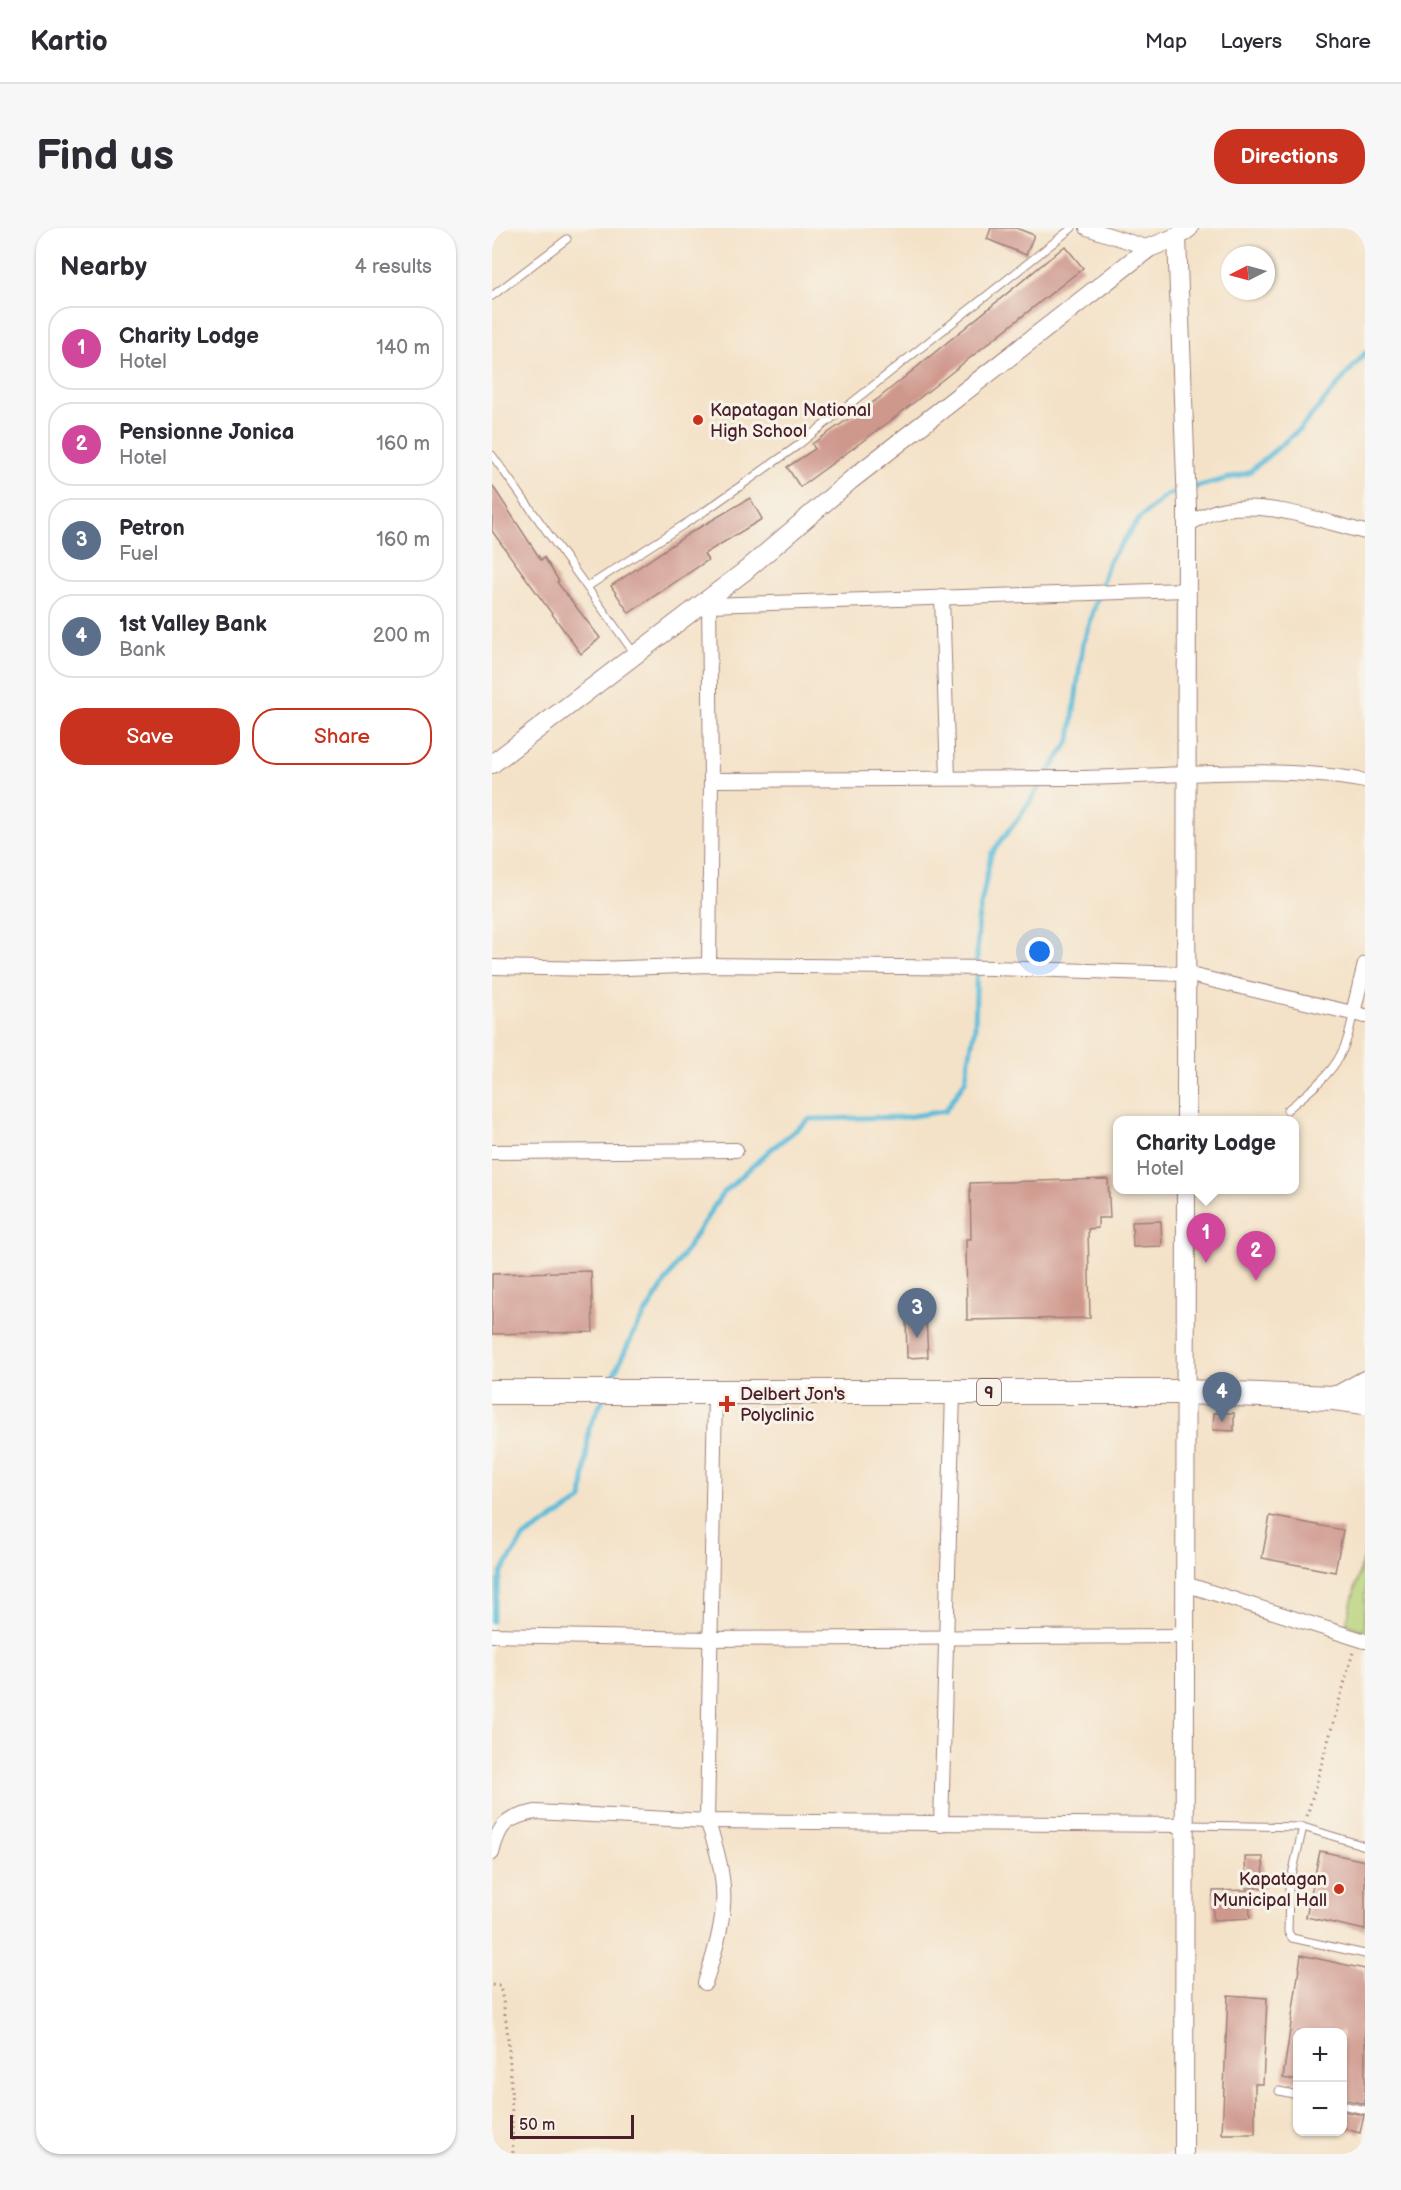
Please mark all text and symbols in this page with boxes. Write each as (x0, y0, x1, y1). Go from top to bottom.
text: Kartio (30, 25, 108, 58)
text: Map (1145, 29, 1187, 54)
text: Layers (1220, 29, 1282, 54)
text: Share (1315, 29, 1371, 54)
button: Directions (1214, 129, 1365, 184)
text: Find us (36, 131, 174, 182)
north arrow (1221, 246, 1275, 300)
text: Nearby (60, 252, 147, 283)
text: 4 results (354, 255, 432, 279)
text: Charity Lodge (119, 323, 259, 350)
text: 1 (77, 336, 86, 360)
text: 140 m (376, 336, 430, 360)
text: Hotel (119, 350, 167, 374)
place label: Kapatagan National High School (710, 400, 871, 442)
marker: Kapatagan National High School (691, 413, 705, 427)
text: Pensionne Jonica (119, 419, 294, 446)
text: 2 (76, 432, 87, 456)
text: 160 m (376, 432, 430, 456)
text: Hotel (119, 446, 167, 470)
text: Petron (119, 515, 185, 542)
text: 3 (76, 528, 87, 552)
text: 160 m (376, 528, 430, 552)
text: Fuel (119, 542, 158, 566)
text: 1st Valley Bank (119, 611, 267, 638)
text: 4 (76, 624, 87, 648)
text: 200 m (373, 624, 430, 648)
text: Bank (119, 638, 165, 662)
button: Save (60, 708, 240, 765)
button: Share (252, 708, 432, 765)
your location (1025, 937, 1054, 966)
popup (1113, 1116, 1299, 1194)
text: Charity Lodge (1136, 1130, 1276, 1157)
text: Hotel (1136, 1157, 1184, 1181)
pin: 1 (1186, 1214, 1226, 1263)
pin: 2 (1236, 1232, 1275, 1281)
pin: 3 (898, 1288, 936, 1338)
pin: 4 (1202, 1372, 1242, 1422)
road number: 9 (977, 1379, 1001, 1405)
place label: Delbert Jon's Polyclinic (740, 1384, 845, 1426)
marker: Delbert Jon's Polyclinic (718, 1395, 736, 1413)
place label: Kapatagan Municipal Hall (1212, 1869, 1327, 1911)
marker: Kapatagan Municipal Hall (1332, 1882, 1346, 1896)
map controls (1293, 2028, 1347, 2136)
button: + (1293, 2028, 1347, 2082)
button: − (1293, 2082, 1347, 2136)
scale bar (510, 2112, 634, 2140)
text: 50 m (519, 2116, 555, 2135)

